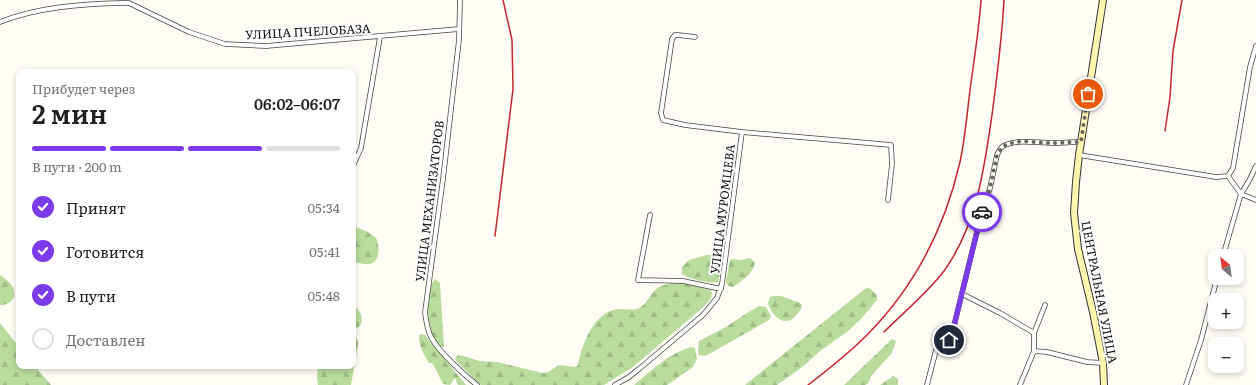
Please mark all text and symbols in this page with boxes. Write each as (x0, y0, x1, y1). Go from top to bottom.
street label: УЛИЦА ПЧЕЛОБАЗА (245, 19, 371, 43)
pin (1071, 77, 1105, 111)
text: Прибудет через (32, 79, 135, 98)
icon: bag (1077, 83, 1099, 105)
text: 06:02–06:07 (254, 92, 340, 115)
text: 2 мин (32, 93, 107, 132)
street label: УЛИЦА МЕХАНИЗАТОРОВ (410, 119, 448, 283)
street label: УЛИЦА МУРОМЦЕВА (705, 143, 739, 275)
text: В пути · 200 m (32, 157, 122, 176)
courier (962, 192, 1002, 232)
icon: check (32, 196, 54, 218)
text: Принят (66, 196, 126, 219)
text: 05:34 (308, 198, 340, 217)
icon: car (971, 201, 993, 223)
street label: ЦЕНТРАЛЬНАЯ УЛИЦА (1077, 219, 1123, 365)
icon: check (32, 240, 54, 262)
text: Готовится (66, 240, 144, 263)
text: 05:41 (309, 242, 340, 261)
north arrow (1208, 249, 1244, 285)
map controls (1208, 249, 1244, 373)
icon: check (32, 284, 54, 306)
text: В пути (66, 284, 116, 307)
text: 05:48 (307, 286, 340, 305)
button: + (1208, 293, 1244, 329)
pin (932, 323, 966, 357)
text: Доставлен (66, 328, 145, 351)
icon: home (938, 329, 960, 351)
button: − (1208, 337, 1244, 373)

